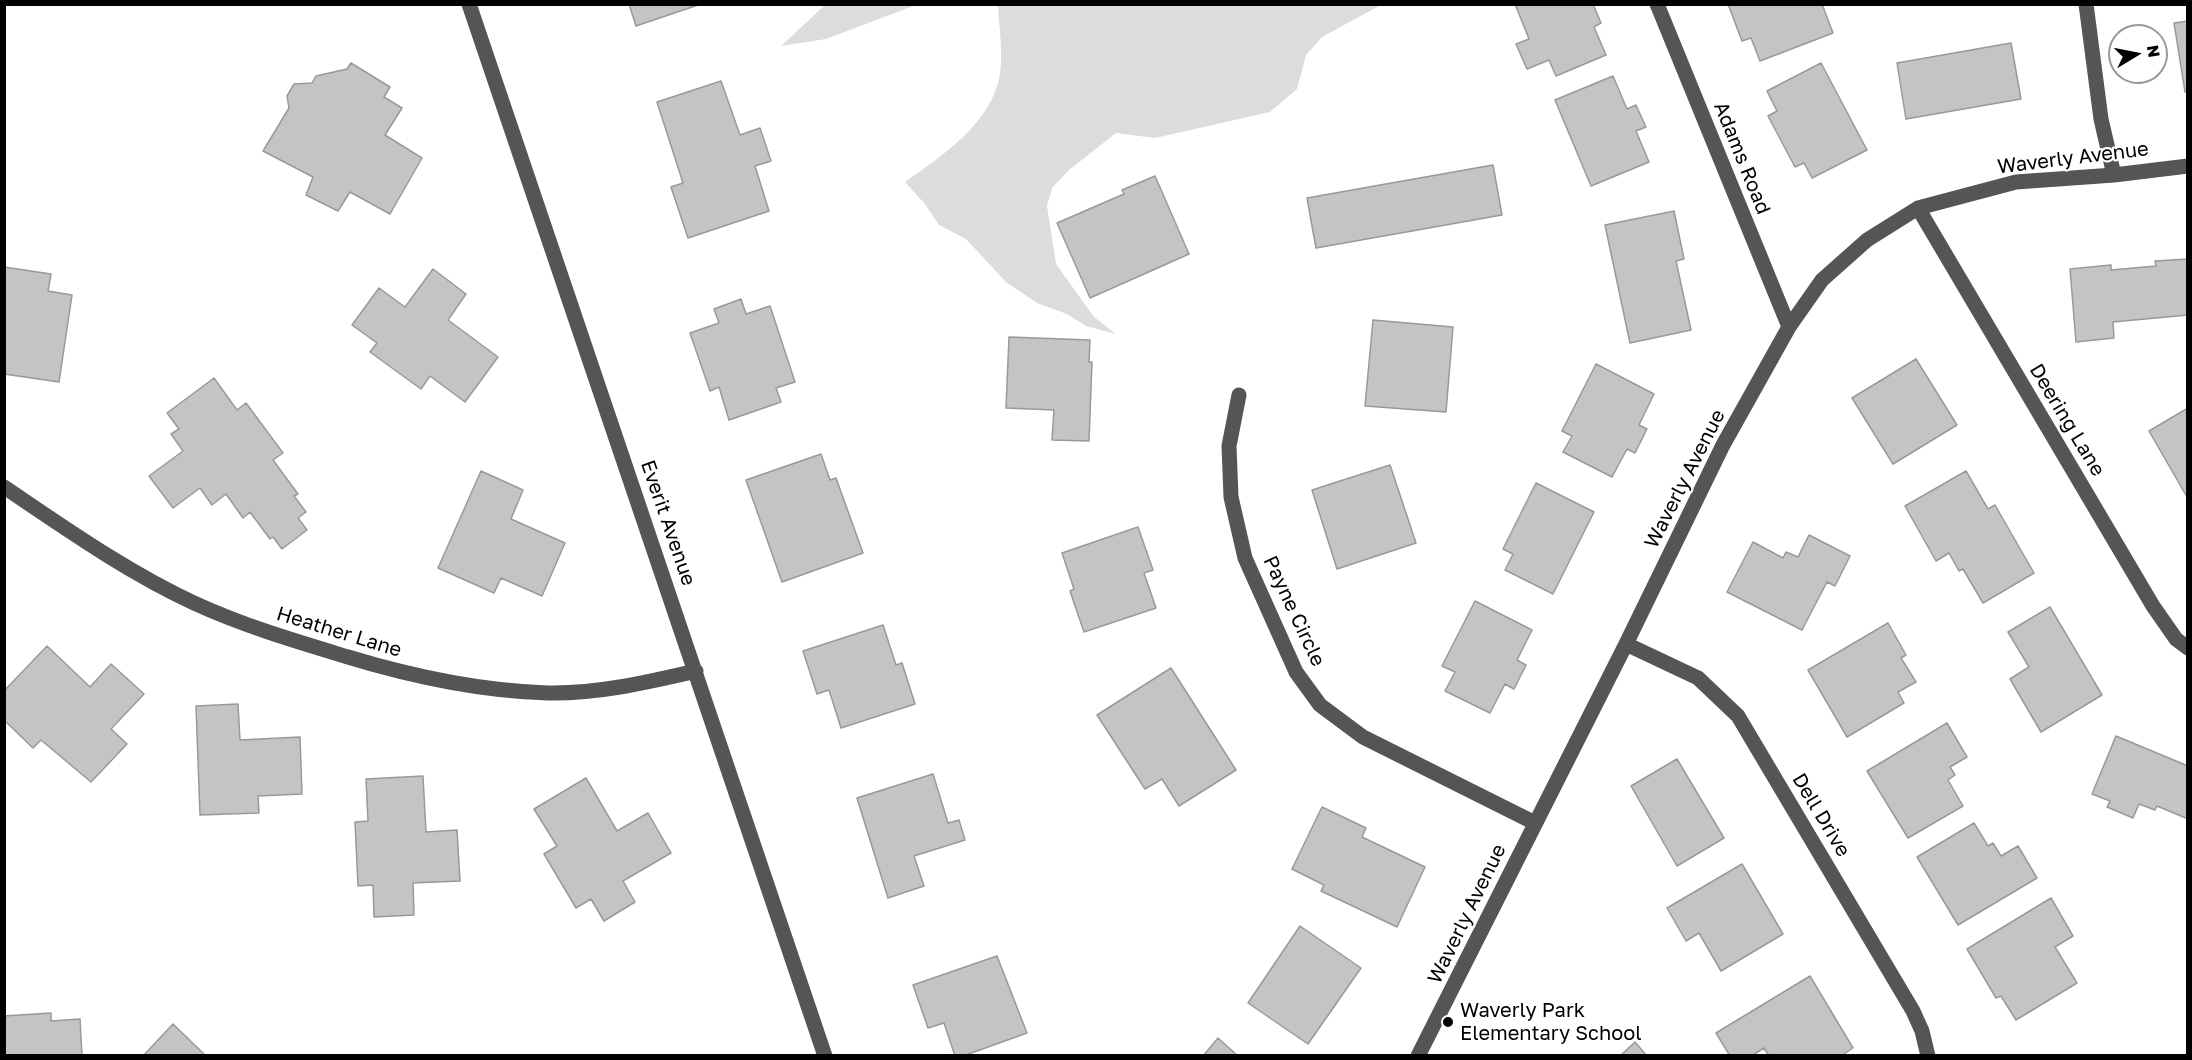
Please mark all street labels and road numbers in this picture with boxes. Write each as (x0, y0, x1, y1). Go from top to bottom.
street label: Adams Road (1709, 98, 1775, 218)
street label: Waverly Avenue (1996, 137, 2150, 179)
street label: Deering Lane (2024, 359, 2110, 481)
street label: Waverly Avenue (1640, 406, 1730, 552)
street label: Everit Avenue (635, 457, 701, 589)
street label: Payne Circle (1258, 552, 1330, 670)
street label: Heather Lane (274, 602, 404, 662)
street label: Dell Drive (1787, 769, 1855, 861)
street label: Waverly Avenue (1423, 840, 1511, 988)

